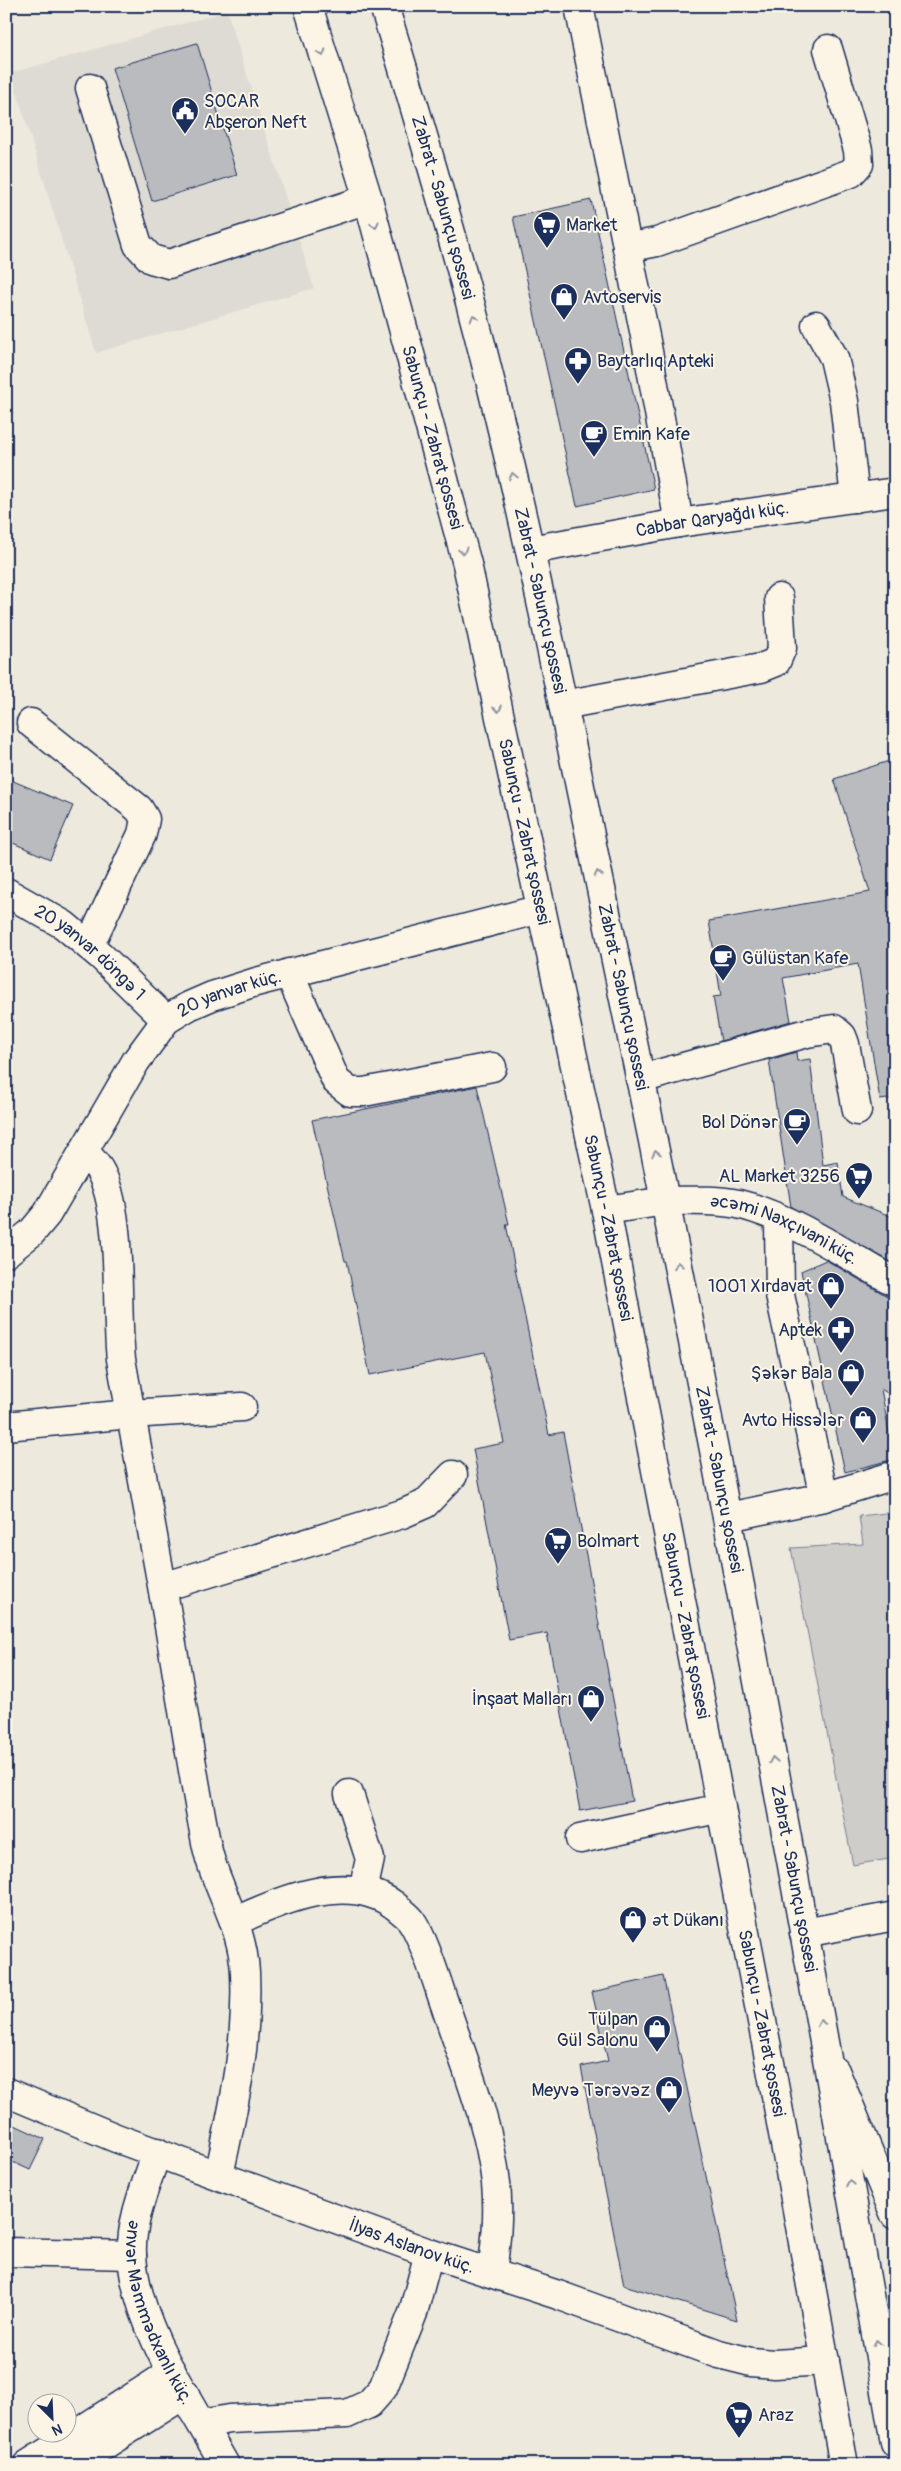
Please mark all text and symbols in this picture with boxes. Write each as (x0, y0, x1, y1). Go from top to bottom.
one-way arrow (317, 48, 327, 56)
place label: SOCAR Abşeron Neft (204, 90, 307, 134)
public building icon: SOCAR Abşeron Neft (170, 96, 200, 135)
street label: Zabrat - Sabunçu şossesi (406, 113, 480, 302)
supermarket icon: Market (532, 210, 562, 249)
place label: Market (566, 214, 618, 237)
one-way arrow (370, 220, 380, 228)
shop icon: Avtoservis (549, 282, 579, 321)
place label: Avtoservis (583, 286, 661, 309)
one-way arrow (469, 315, 479, 323)
street label: Sabunçu - Zabrat şossesi (397, 343, 469, 532)
pharmacy icon: Baytarlıq Apteki (563, 346, 593, 385)
place label: Baytarlıq Apteki (597, 350, 714, 373)
cafe icon: Emin Kafe (579, 419, 609, 458)
place label: Emin Kafe (613, 423, 690, 446)
one-way arrow (508, 471, 519, 480)
street label: Cabbar Qaryağdı küç. (634, 496, 791, 542)
street label: Zabrat - Sabunçu şossesi (509, 505, 572, 696)
one-way arrow (457, 546, 468, 555)
one-way arrow (492, 705, 503, 714)
street label: Sabunçu - Zabrat şossesi (493, 736, 556, 927)
one-way arrow (593, 870, 604, 879)
street label: 20 yanvar döngə 1 (30, 899, 151, 1005)
street label: Zabrat - Sabunçu şossesi (593, 902, 654, 1092)
cafe icon: Gülüstan Kafe (708, 943, 738, 982)
place label: Gülüstan Kafe (742, 947, 849, 970)
street label: 20 yanvar küç. (173, 964, 284, 1022)
cafe icon: Bol Dönər (782, 1107, 812, 1146)
place label: Bol Dönər (701, 1111, 779, 1134)
street label: Sabunçu - Zabrat şossesi (579, 1132, 639, 1323)
one-way arrow (651, 1149, 662, 1158)
supermarket icon: AL Market 3256 (844, 1161, 874, 1200)
place label: AL Market 3256 (719, 1165, 840, 1188)
street label: Əcəmi Naxçıvani küç. (709, 1189, 863, 1270)
one-way arrow (673, 1261, 684, 1270)
shop icon: 1001 Xırdavat (816, 1271, 846, 1310)
place label: 1001 Xırdavat (708, 1275, 813, 1298)
pharmacy icon: Aptek (826, 1315, 856, 1354)
place label: Aptek (778, 1319, 822, 1342)
shop icon: Şəkər Bala (836, 1358, 866, 1397)
place label: Şəkər Bala (751, 1362, 832, 1385)
street label: Zabrat - Sabunçu şossesi (690, 1384, 749, 1575)
shop icon: Avto Hissələr (848, 1405, 878, 1444)
place label: Avto Hissələr (741, 1409, 845, 1432)
supermarket icon: Bolmart (543, 1526, 573, 1565)
place label: Bolmart (577, 1530, 640, 1553)
street label: Sabunçu - Zabrat şossesi (657, 1530, 715, 1721)
shop icon: İnşaat Malları (576, 1684, 606, 1723)
place label: İnşaat Malları (472, 1688, 572, 1711)
one-way arrow (768, 1756, 778, 1764)
street label: Zabrat - Sabunçu şossesi (766, 1783, 823, 1974)
shop icon: Ət Dükanı (618, 1905, 648, 1944)
place label: Ət Dükanı (652, 1909, 724, 1932)
street label: Sabunçu - Zabrat şossesi (733, 1928, 791, 2118)
place label: Tülpan Gül Salonu (557, 2008, 638, 2052)
shop icon: Tülpan Gül Salonu (642, 2014, 672, 2053)
one-way arrow (817, 2019, 827, 2027)
shop icon: Meyvə Tərəvəz (654, 2075, 684, 2114)
place label: Meyvə Tərəvəz (531, 2079, 650, 2102)
one-way arrow (845, 2179, 855, 2188)
street label: İlyas Aslanov küç. (346, 2213, 477, 2279)
street label: Ənvər Məmmədxanlı küç. (120, 2218, 199, 2409)
one-way arrow (873, 2339, 883, 2348)
north arrow (28, 2394, 78, 2444)
supermarket icon: Araz (724, 2400, 754, 2439)
place label: Araz (758, 2404, 794, 2427)
text: N (49, 2420, 65, 2439)

